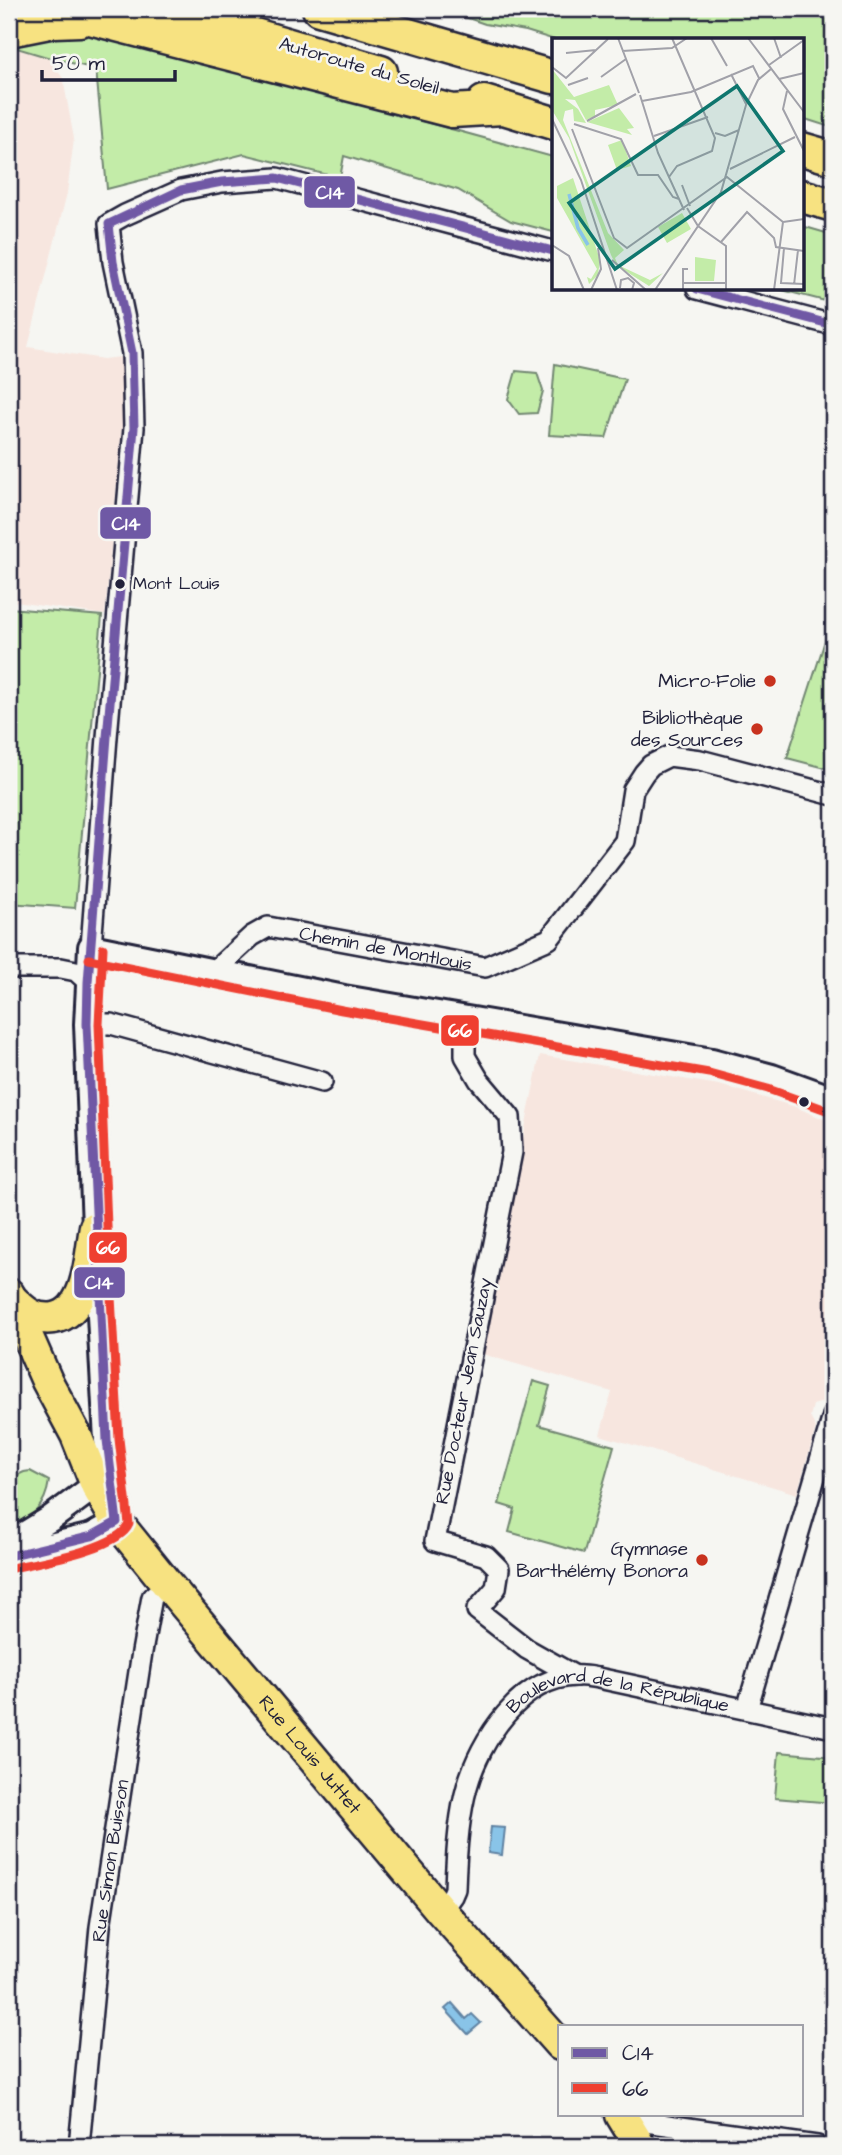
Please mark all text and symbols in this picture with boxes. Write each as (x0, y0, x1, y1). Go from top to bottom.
street label: Autoroute du Soleil (276, 30, 442, 102)
scale bar (42, 38, 175, 82)
inset map (552, 38, 804, 290)
text: 50 m (52, 49, 106, 78)
line badge: C14 (303, 175, 356, 209)
text: C14 (316, 180, 344, 207)
line badge: C14 (99, 506, 152, 540)
text: C14 (112, 511, 140, 538)
place label: Mont Louis (133, 572, 220, 596)
marker: Mont Louis (113, 577, 127, 591)
place label: Micro-Folie (658, 668, 756, 695)
marker: Micro-Folie (762, 673, 778, 689)
place label: Bibliothèque des Sources (631, 705, 743, 754)
marker: Bibliothèque des Sources (749, 721, 765, 737)
street label: Chemin de Montlouis (297, 920, 474, 978)
line badge: 66 (440, 1014, 480, 1047)
text: 66 (448, 1018, 472, 1045)
unlabelled marker (797, 1095, 811, 1109)
line badge: 66 (88, 1231, 128, 1264)
text: 66 (96, 1235, 120, 1262)
line badge: C14 (73, 1266, 126, 1299)
text: C14 (85, 1270, 113, 1297)
street label: Rue Docteur Jean Sauzay (429, 1275, 500, 1507)
place label: Gymnase Barthélémy Bonora (516, 1536, 688, 1586)
marker: Gymnase Barthélémy Bonora (694, 1552, 710, 1568)
text: Boulevard de la République (500, 1662, 732, 1720)
street label: Rue Louis Juttet (252, 1689, 368, 1820)
street label: Boulevard de la République (503, 1697, 737, 1727)
street label: Rue Simon Buisson (85, 1778, 136, 1943)
legend (558, 2025, 804, 2116)
text: C14 (622, 2039, 654, 2068)
text: 66 (622, 2075, 648, 2104)

